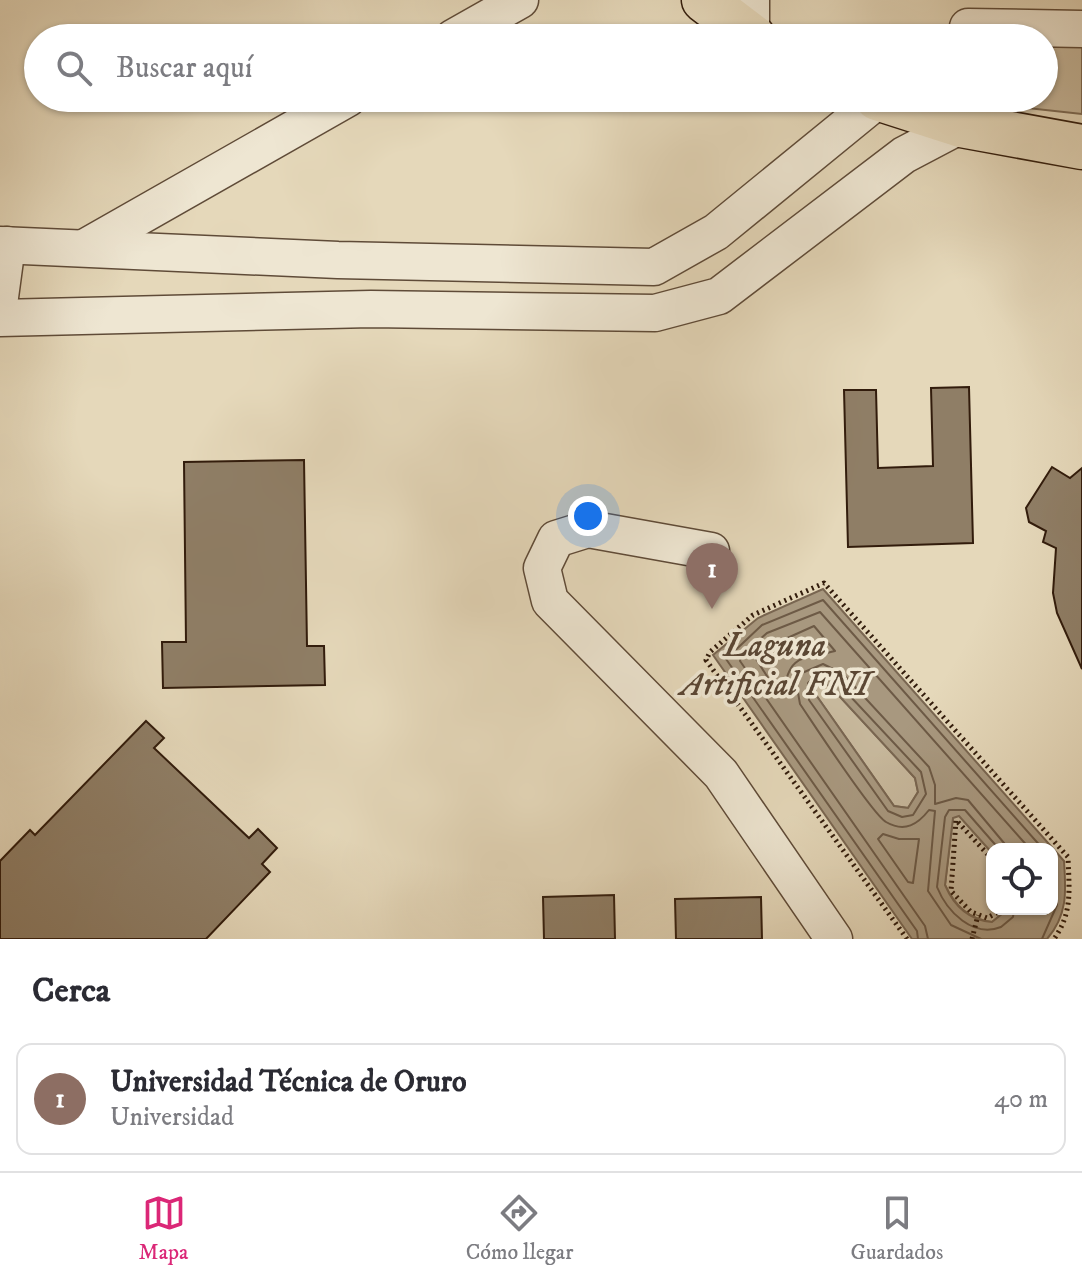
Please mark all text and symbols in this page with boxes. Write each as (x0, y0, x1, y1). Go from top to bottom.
search box (24, 24, 1058, 112)
icon: search (52, 46, 96, 90)
text: Buscar aquí (116, 50, 253, 87)
your location (568, 496, 608, 536)
pin: 1 (686, 543, 738, 609)
water label: Laguna Artificial FNI (676, 625, 876, 706)
map controls (986, 843, 1058, 915)
button: locate (986, 843, 1058, 915)
text: Cerca (32, 970, 110, 1012)
text: Universidad Técnica de Oruro (110, 1064, 467, 1101)
text: 1 (55, 1083, 65, 1116)
text: 40 m (994, 1083, 1048, 1116)
text: Universidad (110, 1101, 234, 1134)
tab: Mapa (139, 1191, 188, 1266)
tab: Cómo llegar (466, 1191, 573, 1266)
tab: Guardados (851, 1191, 943, 1266)

